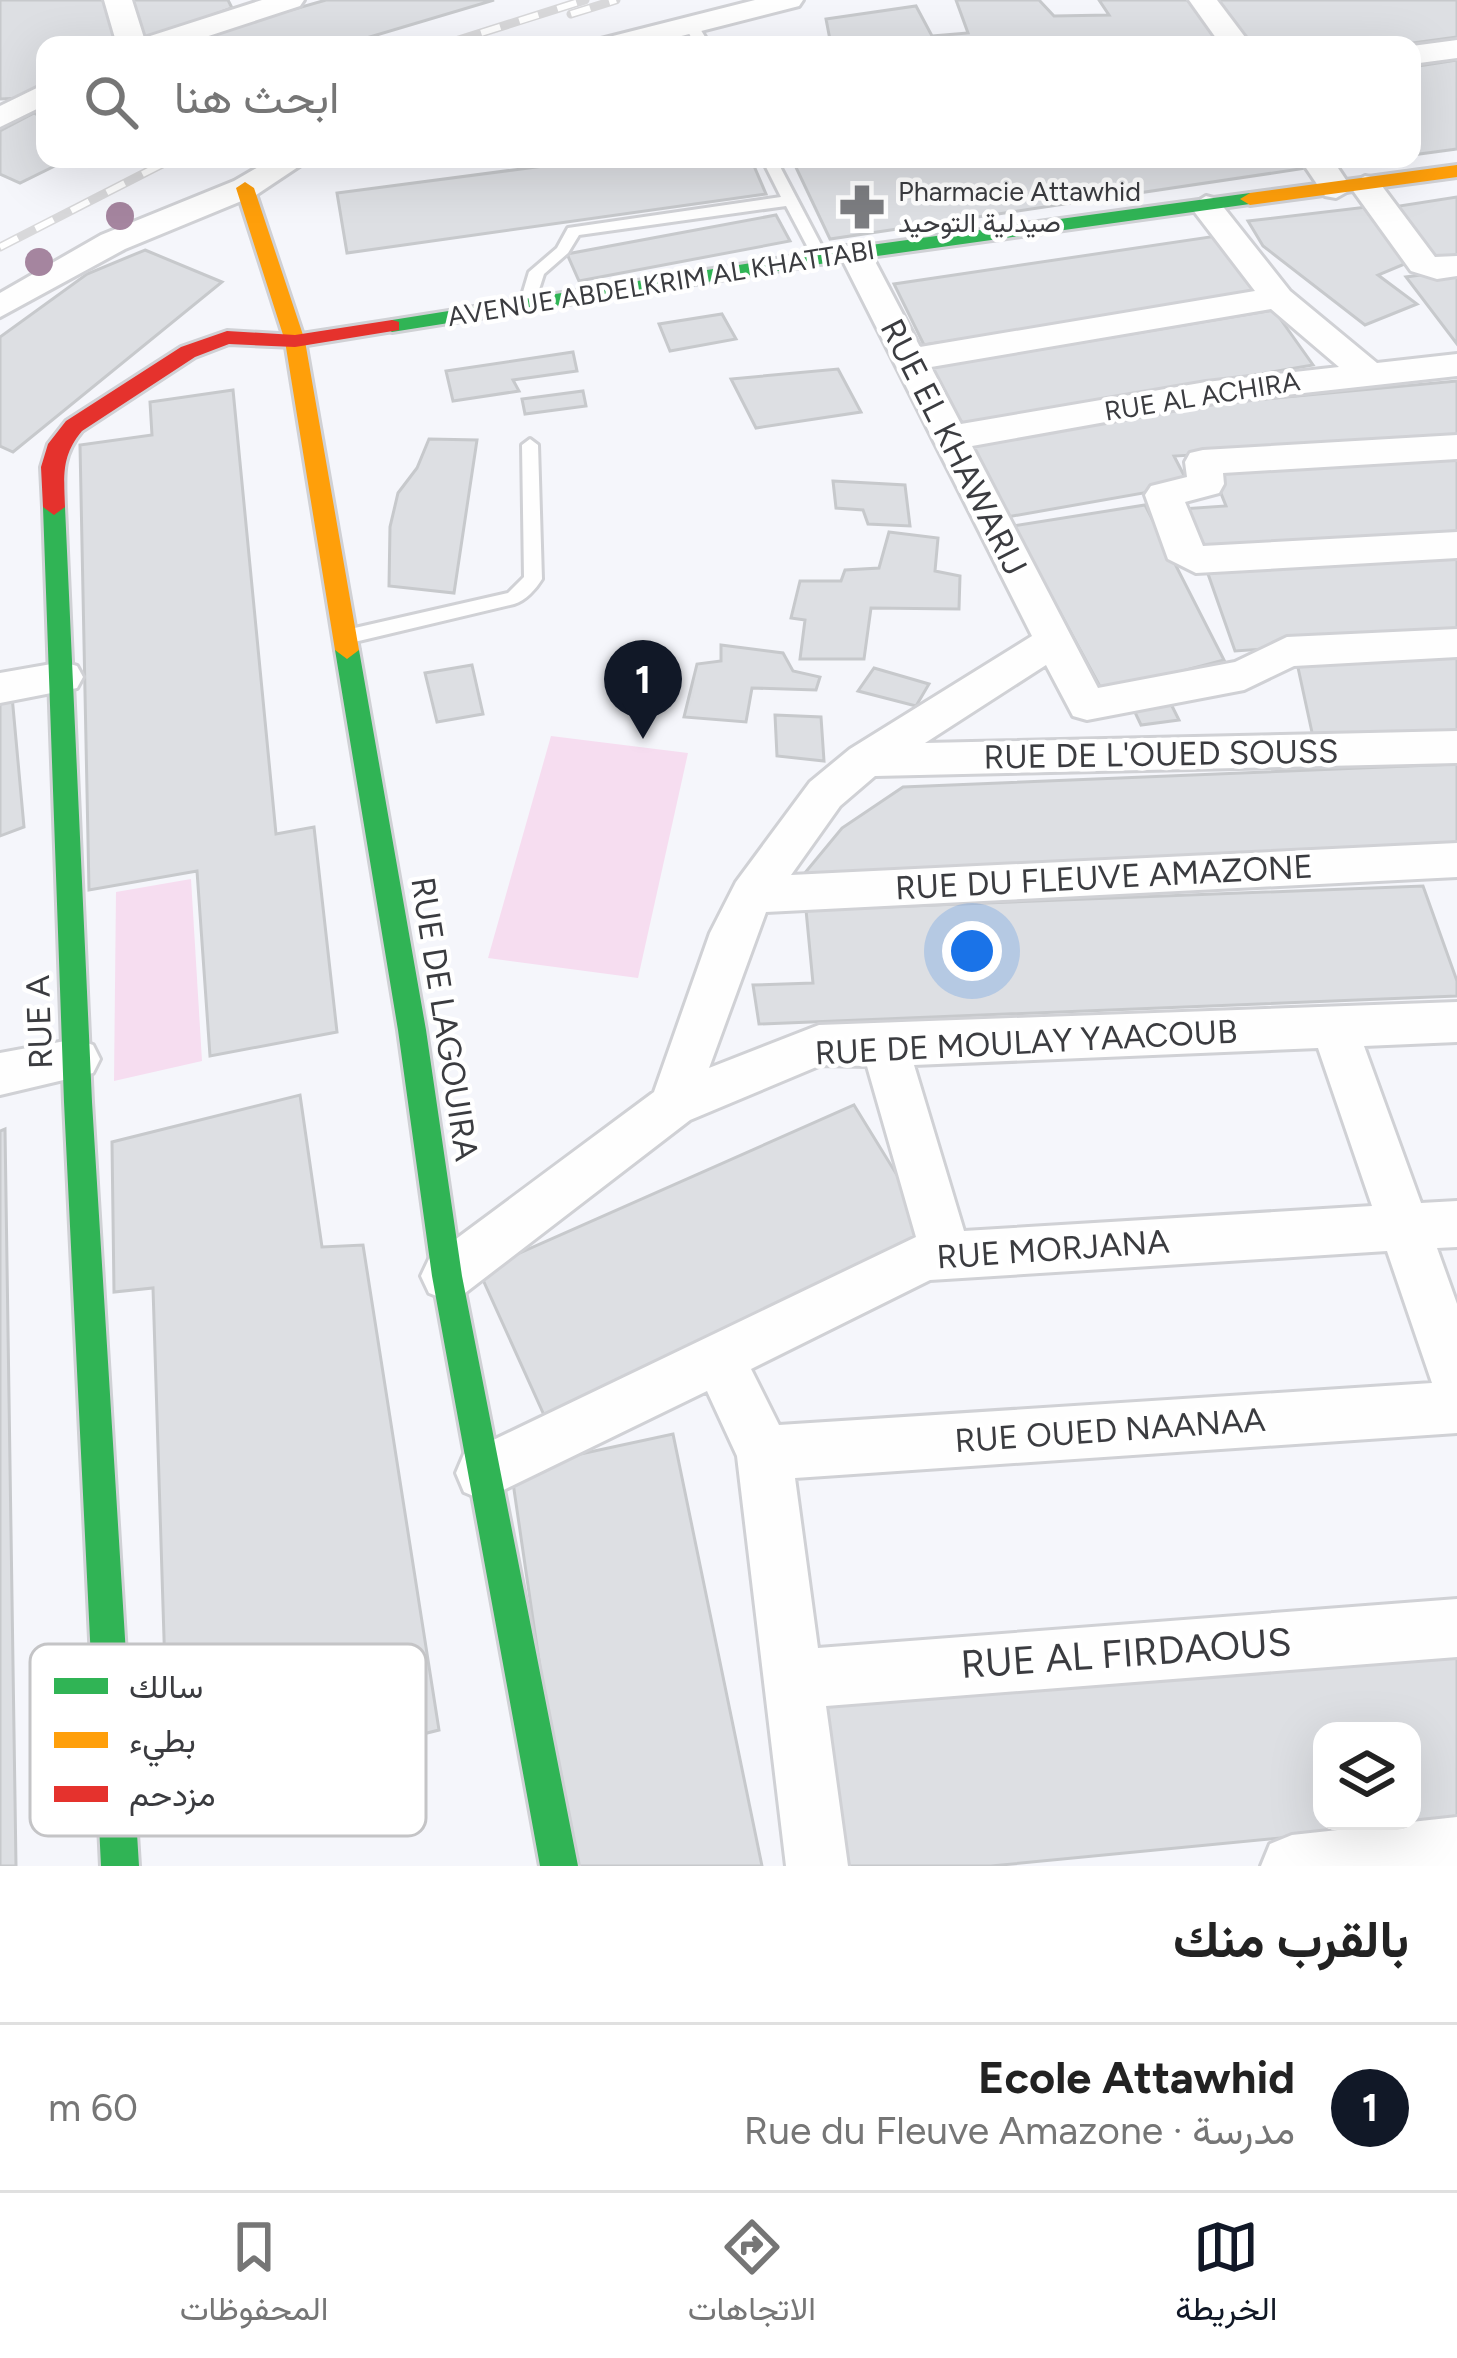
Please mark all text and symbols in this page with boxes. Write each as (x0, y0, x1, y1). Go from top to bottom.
search box (36, 36, 1421, 168)
icon: search (78, 69, 144, 135)
text: ابحث هنا (174, 70, 340, 124)
place label: Pharmacie Attawhid صيدلية التوحيد (898, 175, 1141, 240)
pharmacy icon: Pharmacie Attawhid صيدلية التوحيد (837, 182, 887, 232)
street label: AVENUE ABDELKRIM AL KHATTABI (445, 233, 877, 333)
street label: RUE EL KHAWARIJ (873, 312, 1035, 582)
street label: RUE AL ACHIRA (1102, 364, 1303, 428)
pin: 1 (604, 640, 682, 739)
street label: RUE DE L'OUED SOUSS (983, 731, 1339, 777)
street label: RUE DU FLEUVE AMAZONE (894, 847, 1314, 907)
street label: RUE DE LAGOUIRA (403, 874, 487, 1164)
your location (942, 921, 1002, 981)
street label: RUE A (18, 974, 60, 1070)
street label: RUE DE MOULAY YAACOUB (814, 1011, 1238, 1073)
street label: RUE MORJANA (935, 1221, 1171, 1277)
street label: RUE OUED NAANAA (953, 1400, 1267, 1460)
street label: RUE AL FIRDAOUS (959, 1618, 1293, 1688)
legend (30, 1644, 426, 1836)
text: سالك (129, 1667, 203, 1706)
text: بطيء (129, 1721, 196, 1767)
map controls (1313, 1722, 1421, 1830)
button: layers (1313, 1722, 1421, 1830)
text: مزدحم (129, 1775, 216, 1816)
text: بالقرب منك (1173, 1909, 1409, 1970)
text: Ecole Attawhid (978, 2050, 1295, 2104)
text: 60 m (48, 2084, 138, 2131)
text: 1 (1362, 2084, 1378, 2131)
text: مدرسة · Rue du Fleuve Amazone (744, 2107, 1295, 2154)
tab: المحفوظات (180, 2214, 328, 2338)
tab: الاتجاهات (688, 2214, 816, 2338)
tab: الخريطة (1175, 2214, 1277, 2338)

